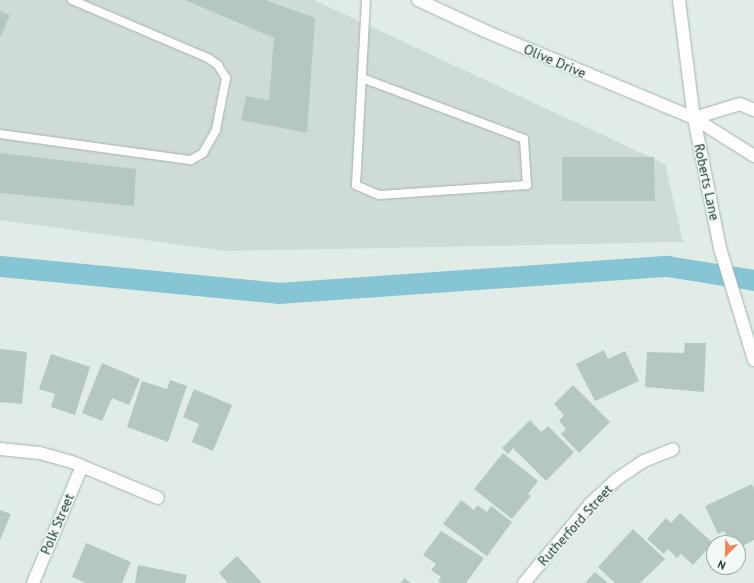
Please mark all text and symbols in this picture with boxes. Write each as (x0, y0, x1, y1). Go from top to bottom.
street label: Olive Drive (521, 40, 589, 82)
street label: Roberts Lane (691, 142, 723, 222)
street label: Rutherford Street (534, 481, 616, 569)
street label: Polk Street (37, 491, 77, 557)
north arrow (706, 535, 746, 575)
text: N (716, 557, 728, 573)

